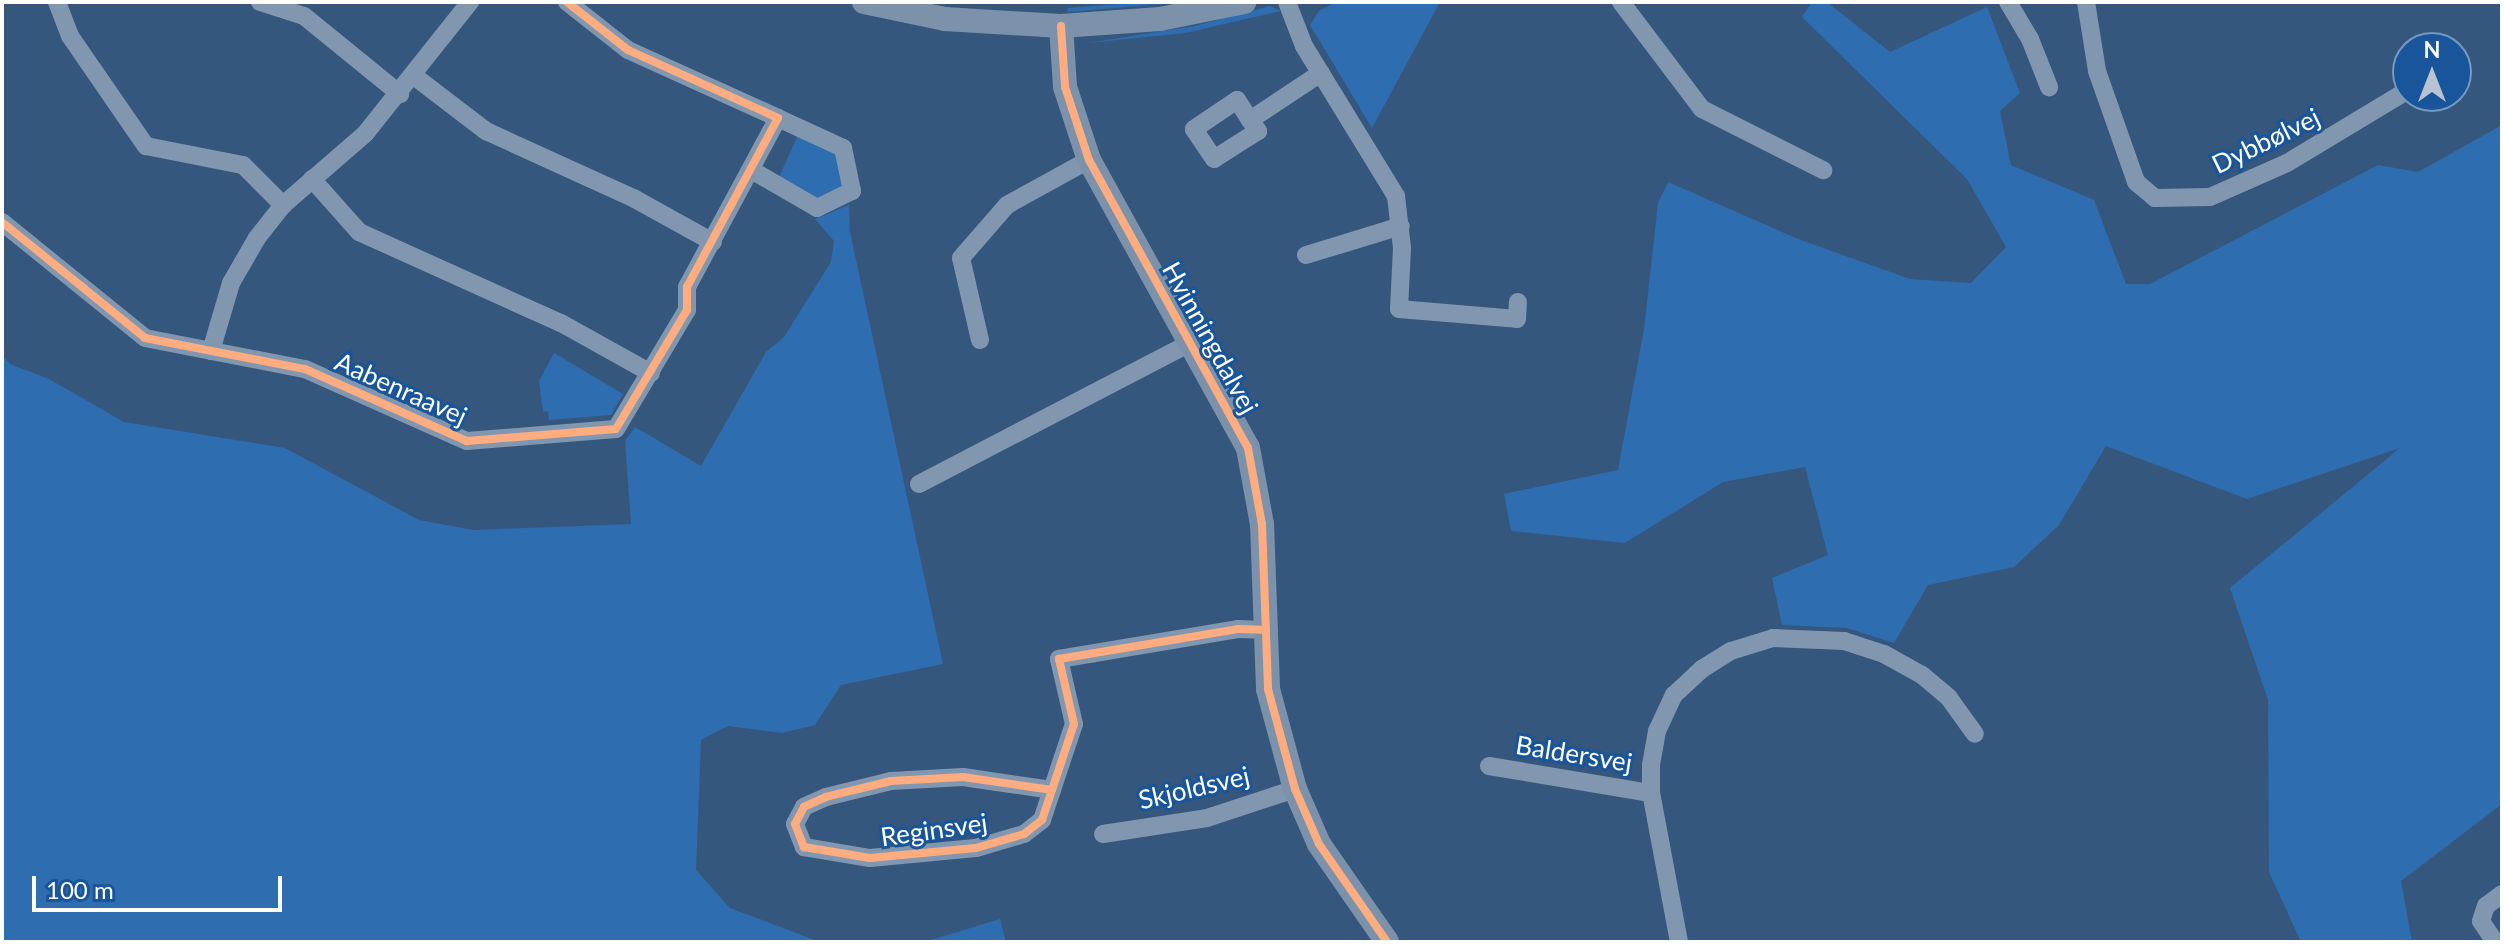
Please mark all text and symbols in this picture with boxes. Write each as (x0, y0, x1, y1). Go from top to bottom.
north arrow (2392, 32, 2472, 112)
text: N (2424, 36, 2440, 63)
street label: Dybbølvej (2207, 102, 2325, 180)
street label: Hvinningdalvej (1155, 257, 1265, 419)
street label: Aabenraavej (330, 346, 472, 432)
street label: Baldersvej (1514, 729, 1634, 779)
street label: Skjoldsvej (1136, 760, 1252, 816)
street label: Reginsvej (879, 807, 989, 853)
scale bar (36, 860, 286, 910)
text: 100 m (46, 875, 114, 904)

